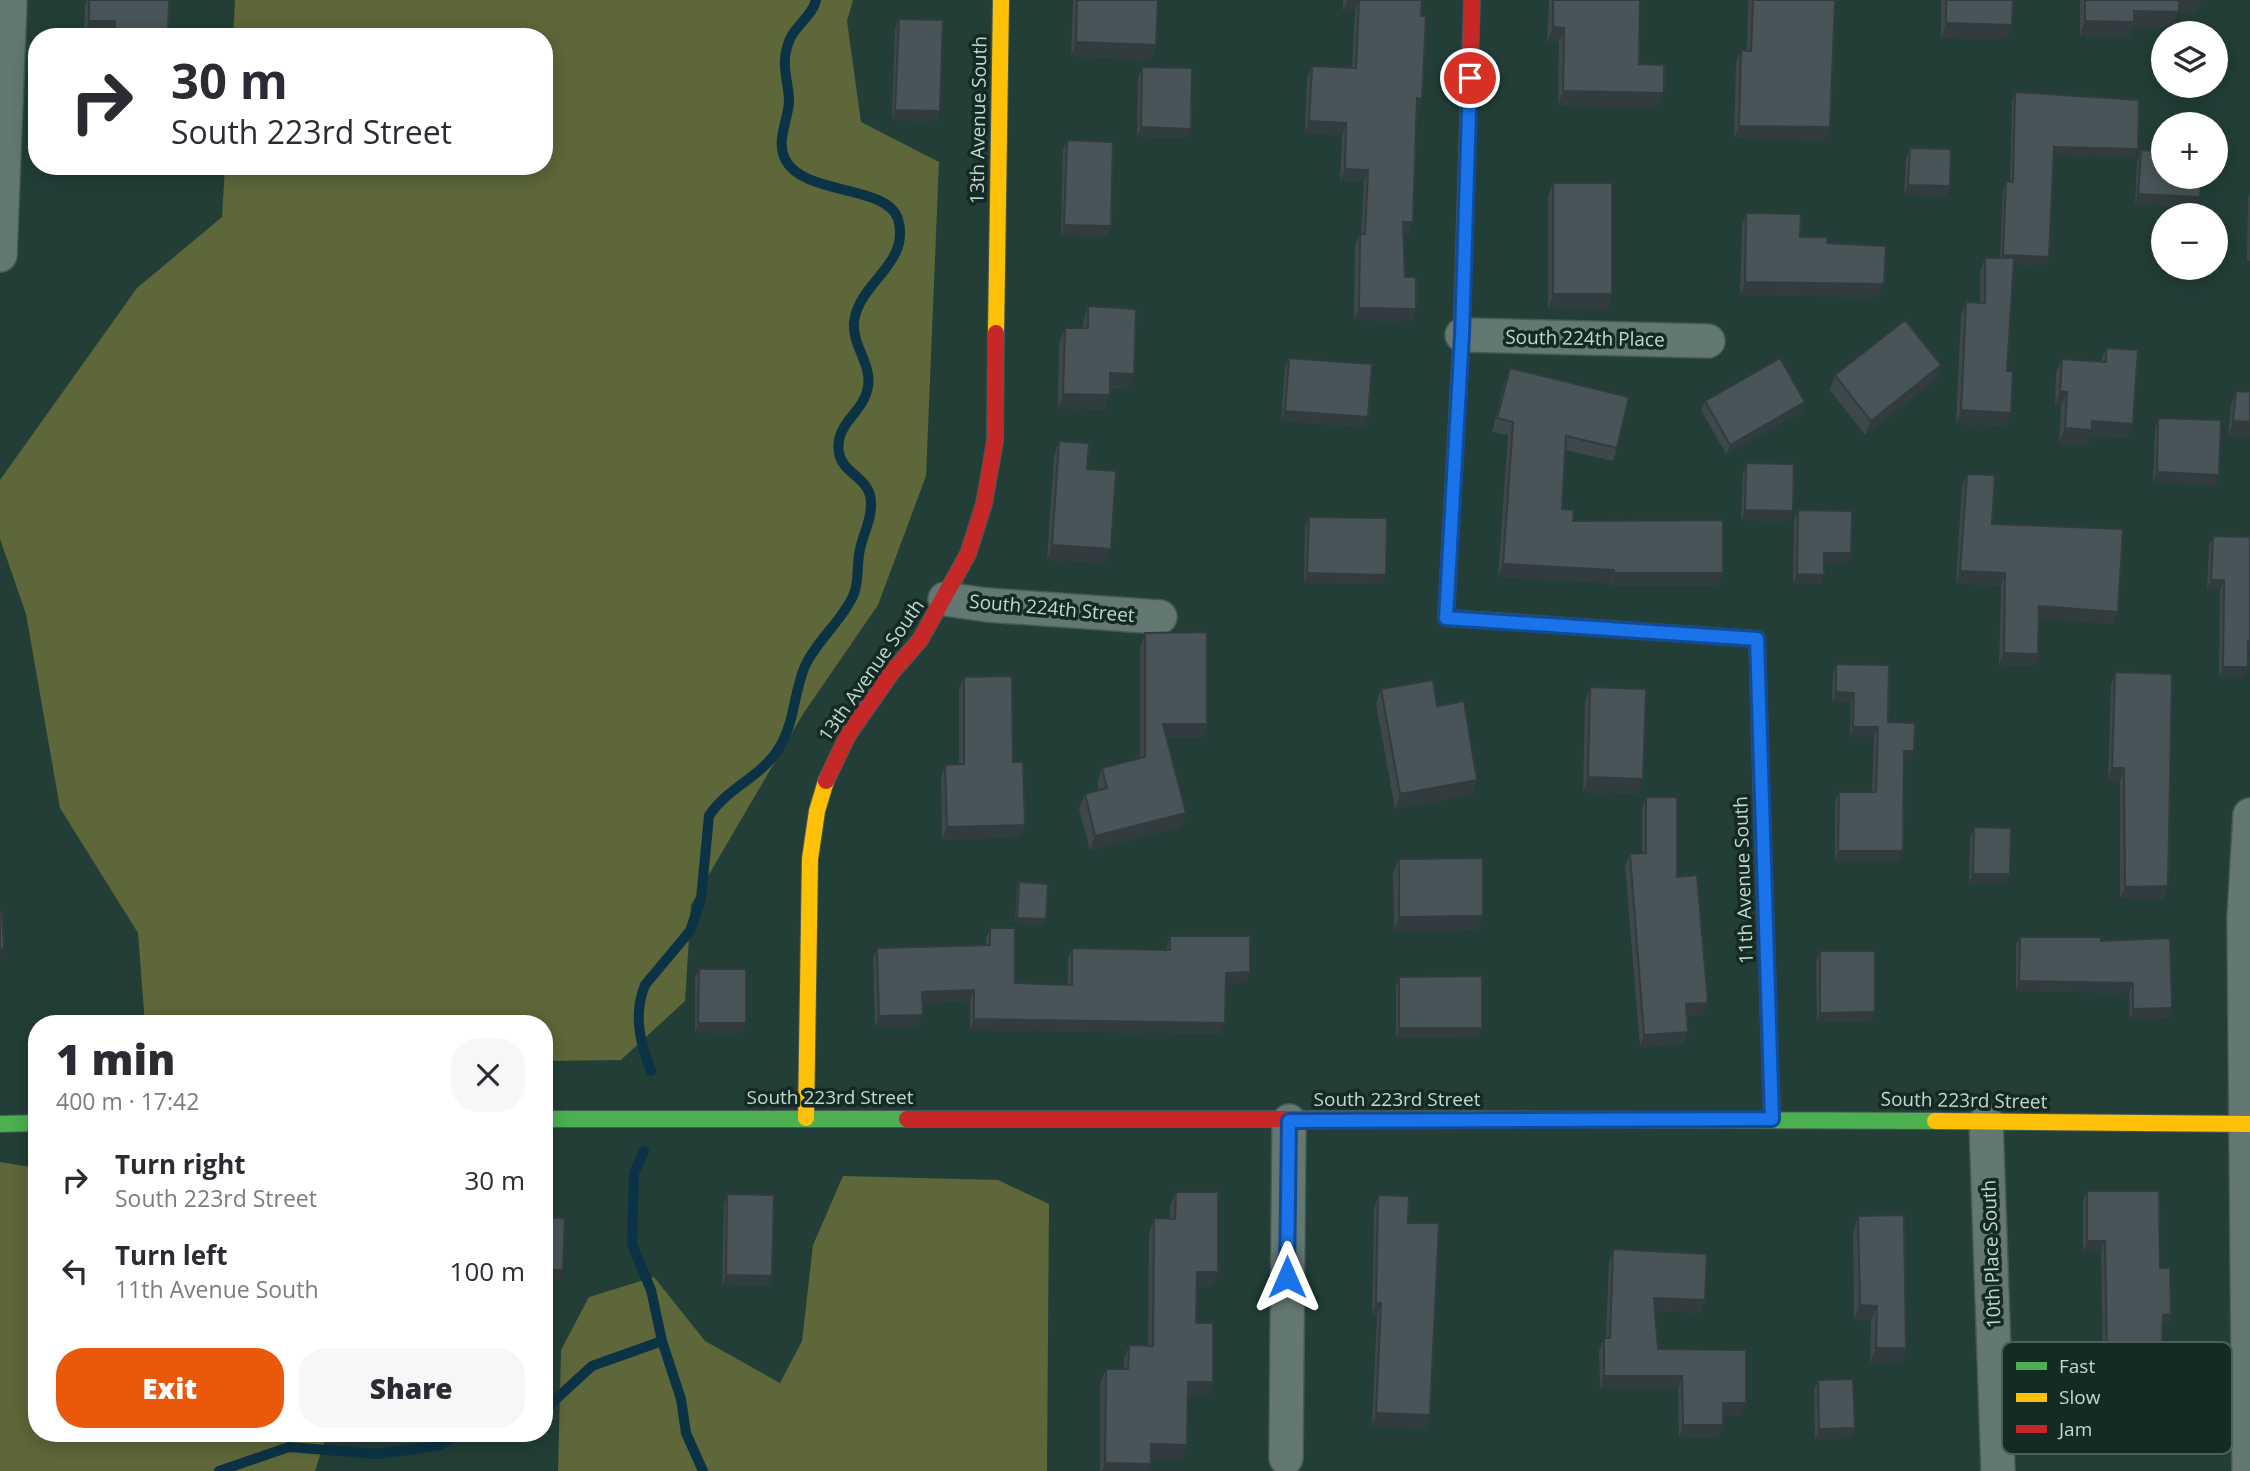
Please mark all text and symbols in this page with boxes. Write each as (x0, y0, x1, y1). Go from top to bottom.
map controls (2151, 21, 2228, 280)
button: layers (2151, 21, 2228, 98)
street label: 13th Avenue South (964, 36, 992, 204)
text: 30 m (171, 47, 288, 113)
pin (1440, 48, 1500, 108)
icon: right (56, 56, 147, 147)
icon: arrive (1451, 59, 1489, 97)
text: South 223rd Street (171, 110, 452, 153)
button: + (2151, 112, 2228, 189)
button: − (2151, 203, 2228, 280)
street label: South 224th Place (1505, 324, 1665, 352)
street label: South 224th Street (968, 588, 1136, 628)
street label: 13th Avenue South (812, 594, 930, 746)
street label: 11th Avenue South (1727, 796, 1759, 964)
text: 1 min (56, 1030, 175, 1087)
button: close (451, 1038, 525, 1112)
street label: South 223rd Street (747, 1084, 914, 1110)
text: 400 m · 17:42 (56, 1085, 199, 1117)
street label: South 223rd Street (1314, 1086, 1481, 1112)
street label: South 223rd Street (1880, 1086, 2048, 1114)
text: Turn right (115, 1146, 246, 1182)
icon: right (56, 1161, 94, 1199)
text: 30 m (464, 1162, 525, 1198)
street label: 10th Place South (1975, 1179, 2007, 1329)
text: South 223rd Street (115, 1182, 317, 1214)
text: Turn left (115, 1237, 227, 1273)
position arrow (1250, 1240, 1324, 1314)
icon: left (56, 1252, 94, 1290)
text: 100 m (450, 1253, 525, 1289)
text: 11th Avenue South (115, 1273, 319, 1305)
legend (2002, 1342, 2232, 1454)
button: Exit (56, 1348, 284, 1428)
button: Share (298, 1348, 525, 1428)
text: Fast (2059, 1353, 2095, 1379)
text: Slow (2059, 1384, 2101, 1410)
text: Jam (2057, 1416, 2092, 1442)

